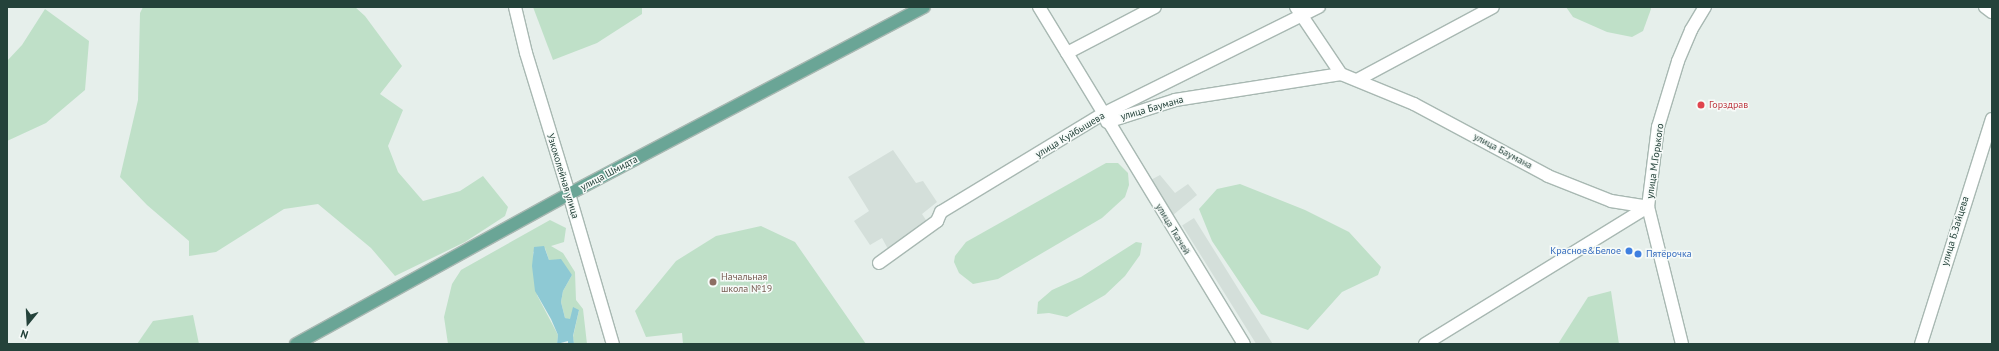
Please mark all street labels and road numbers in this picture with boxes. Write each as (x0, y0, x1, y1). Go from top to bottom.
street label: улица Баумана (1119, 93, 1185, 123)
street label: улица Куйбышева (1033, 110, 1107, 160)
street label: улица М.Горького (1644, 123, 1666, 199)
street label: улица Баумана (1471, 130, 1535, 172)
street label: Узкоколейная улица (544, 132, 582, 220)
street label: улица Шмидта (578, 153, 640, 193)
street label: улица Б.Зайцева (1939, 195, 1971, 267)
street label: улица Ткачей (1153, 201, 1193, 257)

